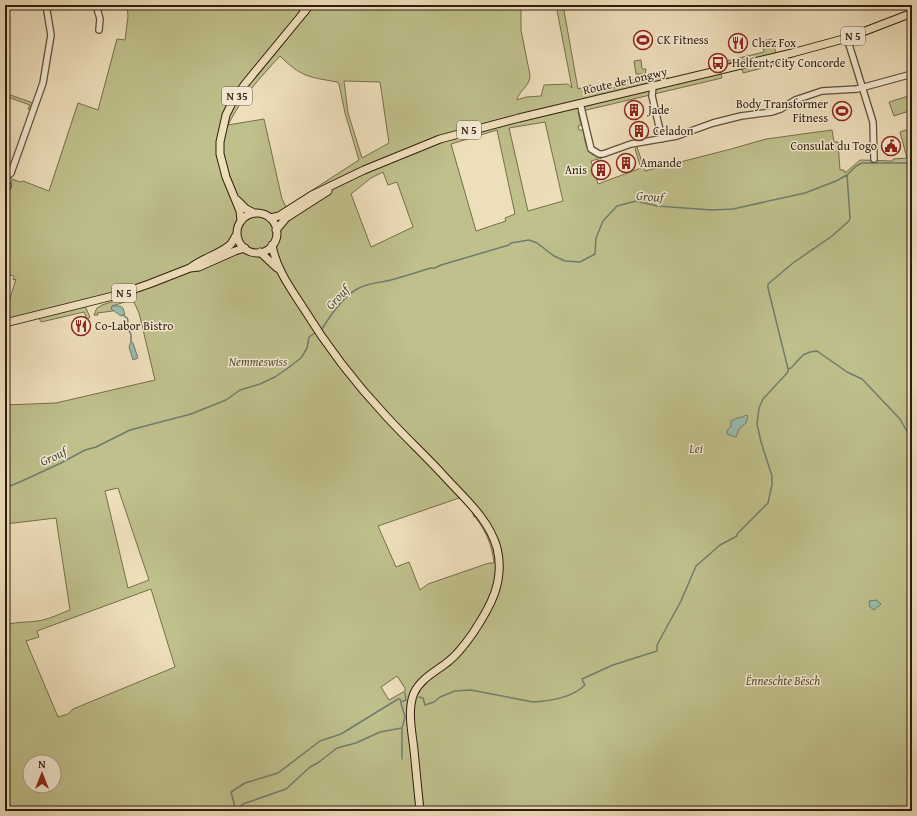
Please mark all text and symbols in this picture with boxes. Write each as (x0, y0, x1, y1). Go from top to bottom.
road number: N 5 (841, 27, 865, 45)
sports icon: CK Fitness (632, 29, 654, 51)
place label: CK Fitness (657, 31, 709, 48)
restaurant icon: Chez Fox (727, 32, 749, 54)
place label: Chez Fox (752, 34, 797, 51)
bus stop icon: Helfent, City Concorde (707, 52, 729, 74)
place label: Helfent, City Concorde (732, 54, 846, 71)
street label: Route de Longwy (581, 63, 669, 98)
road number: N 35 (222, 87, 252, 105)
place label: Body Transformer Fitness (736, 95, 828, 126)
building icon: Jade (623, 99, 645, 121)
sports icon: Body Transformer Fitness (831, 100, 853, 122)
place label: Jade (646, 101, 670, 118)
building icon: Celadon (628, 120, 650, 142)
road number: N 5 (457, 121, 481, 139)
place label: Celadon (653, 122, 694, 139)
public building icon: Consulat du Togo (880, 135, 902, 157)
place label: Consulat du Togo (790, 137, 877, 154)
building icon: Amande (615, 152, 637, 174)
place label: Amande (640, 154, 682, 171)
building icon: Anis (590, 159, 612, 181)
place label: Anis (565, 161, 587, 178)
water label: Grouf (635, 186, 667, 207)
water label: Grouf (321, 279, 355, 314)
road number: N 5 (112, 284, 136, 302)
restaurant icon: Co-Labor Bistro (70, 315, 92, 337)
place label: Co-Labor Bistro (95, 317, 173, 334)
park label: Nemmeswiss (229, 353, 288, 370)
park label: Lei (688, 440, 703, 457)
water label: Grouf (37, 441, 72, 471)
park label: Ënneschte Bësch (745, 672, 820, 689)
north arrow (22, 754, 62, 794)
text: N (38, 756, 46, 772)

